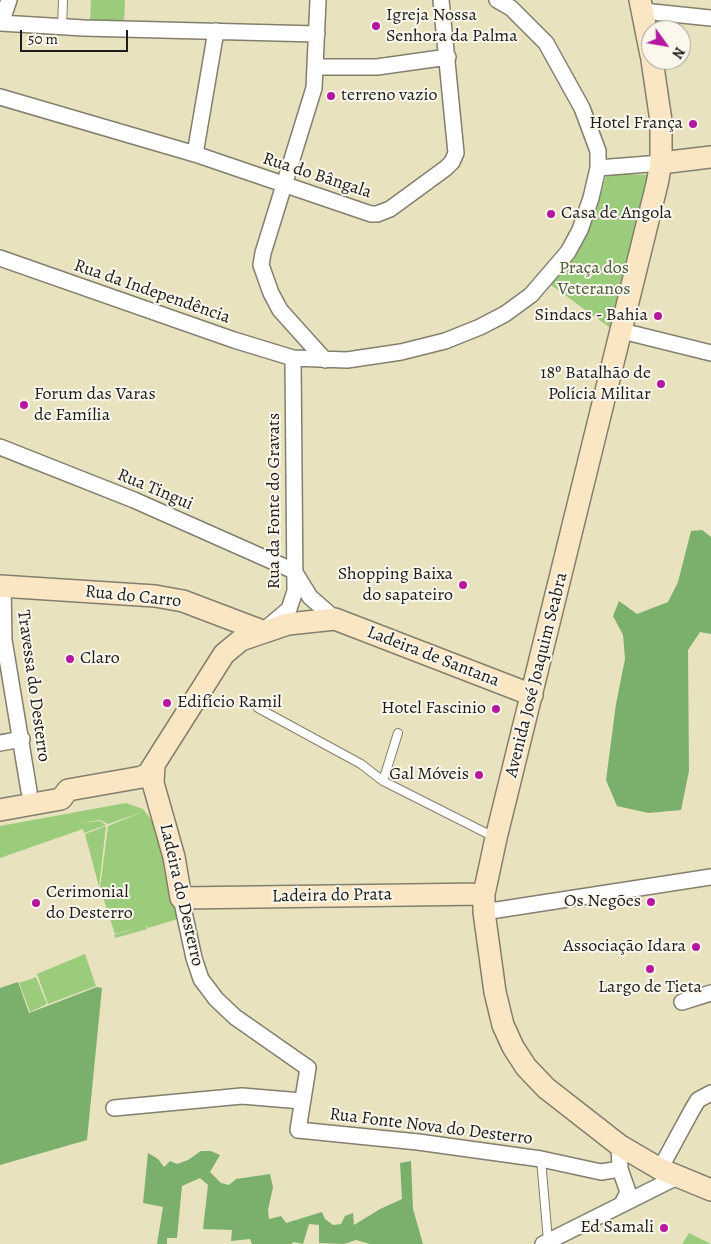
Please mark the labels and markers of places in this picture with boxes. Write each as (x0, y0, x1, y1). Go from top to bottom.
place label: Igreja Nossa Senhora da Palma (386, 5, 518, 48)
marker: Igreja Nossa Senhora da Palma (370, 20, 382, 32)
place label: terreno vazio (341, 85, 437, 107)
marker: terreno vazio (325, 90, 337, 102)
place label: Hotel França (589, 113, 683, 135)
marker: Hotel França (687, 118, 699, 130)
place label: Casa de Angola (561, 203, 672, 225)
marker: Casa de Angola (545, 208, 557, 220)
place label: Sindacs - Bahia (535, 305, 648, 327)
marker: Sindacs - Bahia (652, 310, 664, 322)
place label: 18º Batalhão de Polícia Militar (540, 363, 651, 406)
marker: 18º Batalhão de Polícia Militar (655, 378, 667, 390)
place label: Forum das Varas de Família (34, 384, 156, 426)
marker: Forum das Varas de Família (18, 399, 30, 411)
place label: Shopping Baixa do sapateiro (338, 564, 453, 606)
marker: Shopping Baixa do sapateiro (457, 579, 469, 591)
place label: Claro (80, 648, 120, 670)
marker: Claro (64, 653, 76, 665)
place label: Edifício Ramil (177, 692, 282, 714)
marker: Edifício Ramil (161, 697, 173, 709)
place label: Hotel Fascinio (381, 698, 486, 720)
marker: Hotel Fascinio (490, 703, 502, 715)
place label: Gal Móveis (389, 764, 469, 786)
marker: Gal Móveis (473, 769, 485, 781)
place label: Cerimonial do Desterro (46, 882, 133, 924)
place label: Os Negões (564, 891, 641, 913)
marker: Os Negões (645, 896, 657, 908)
marker: Cerimonial do Desterro (30, 897, 42, 909)
place label: Associação Idara (563, 936, 686, 958)
marker: Associação Idara (690, 941, 702, 953)
marker: Largo de Tieta (644, 963, 656, 975)
place label: Largo de Tieta (598, 977, 702, 999)
place label: Ed Samali (580, 1217, 654, 1239)
marker: Ed Samali (658, 1222, 670, 1234)

